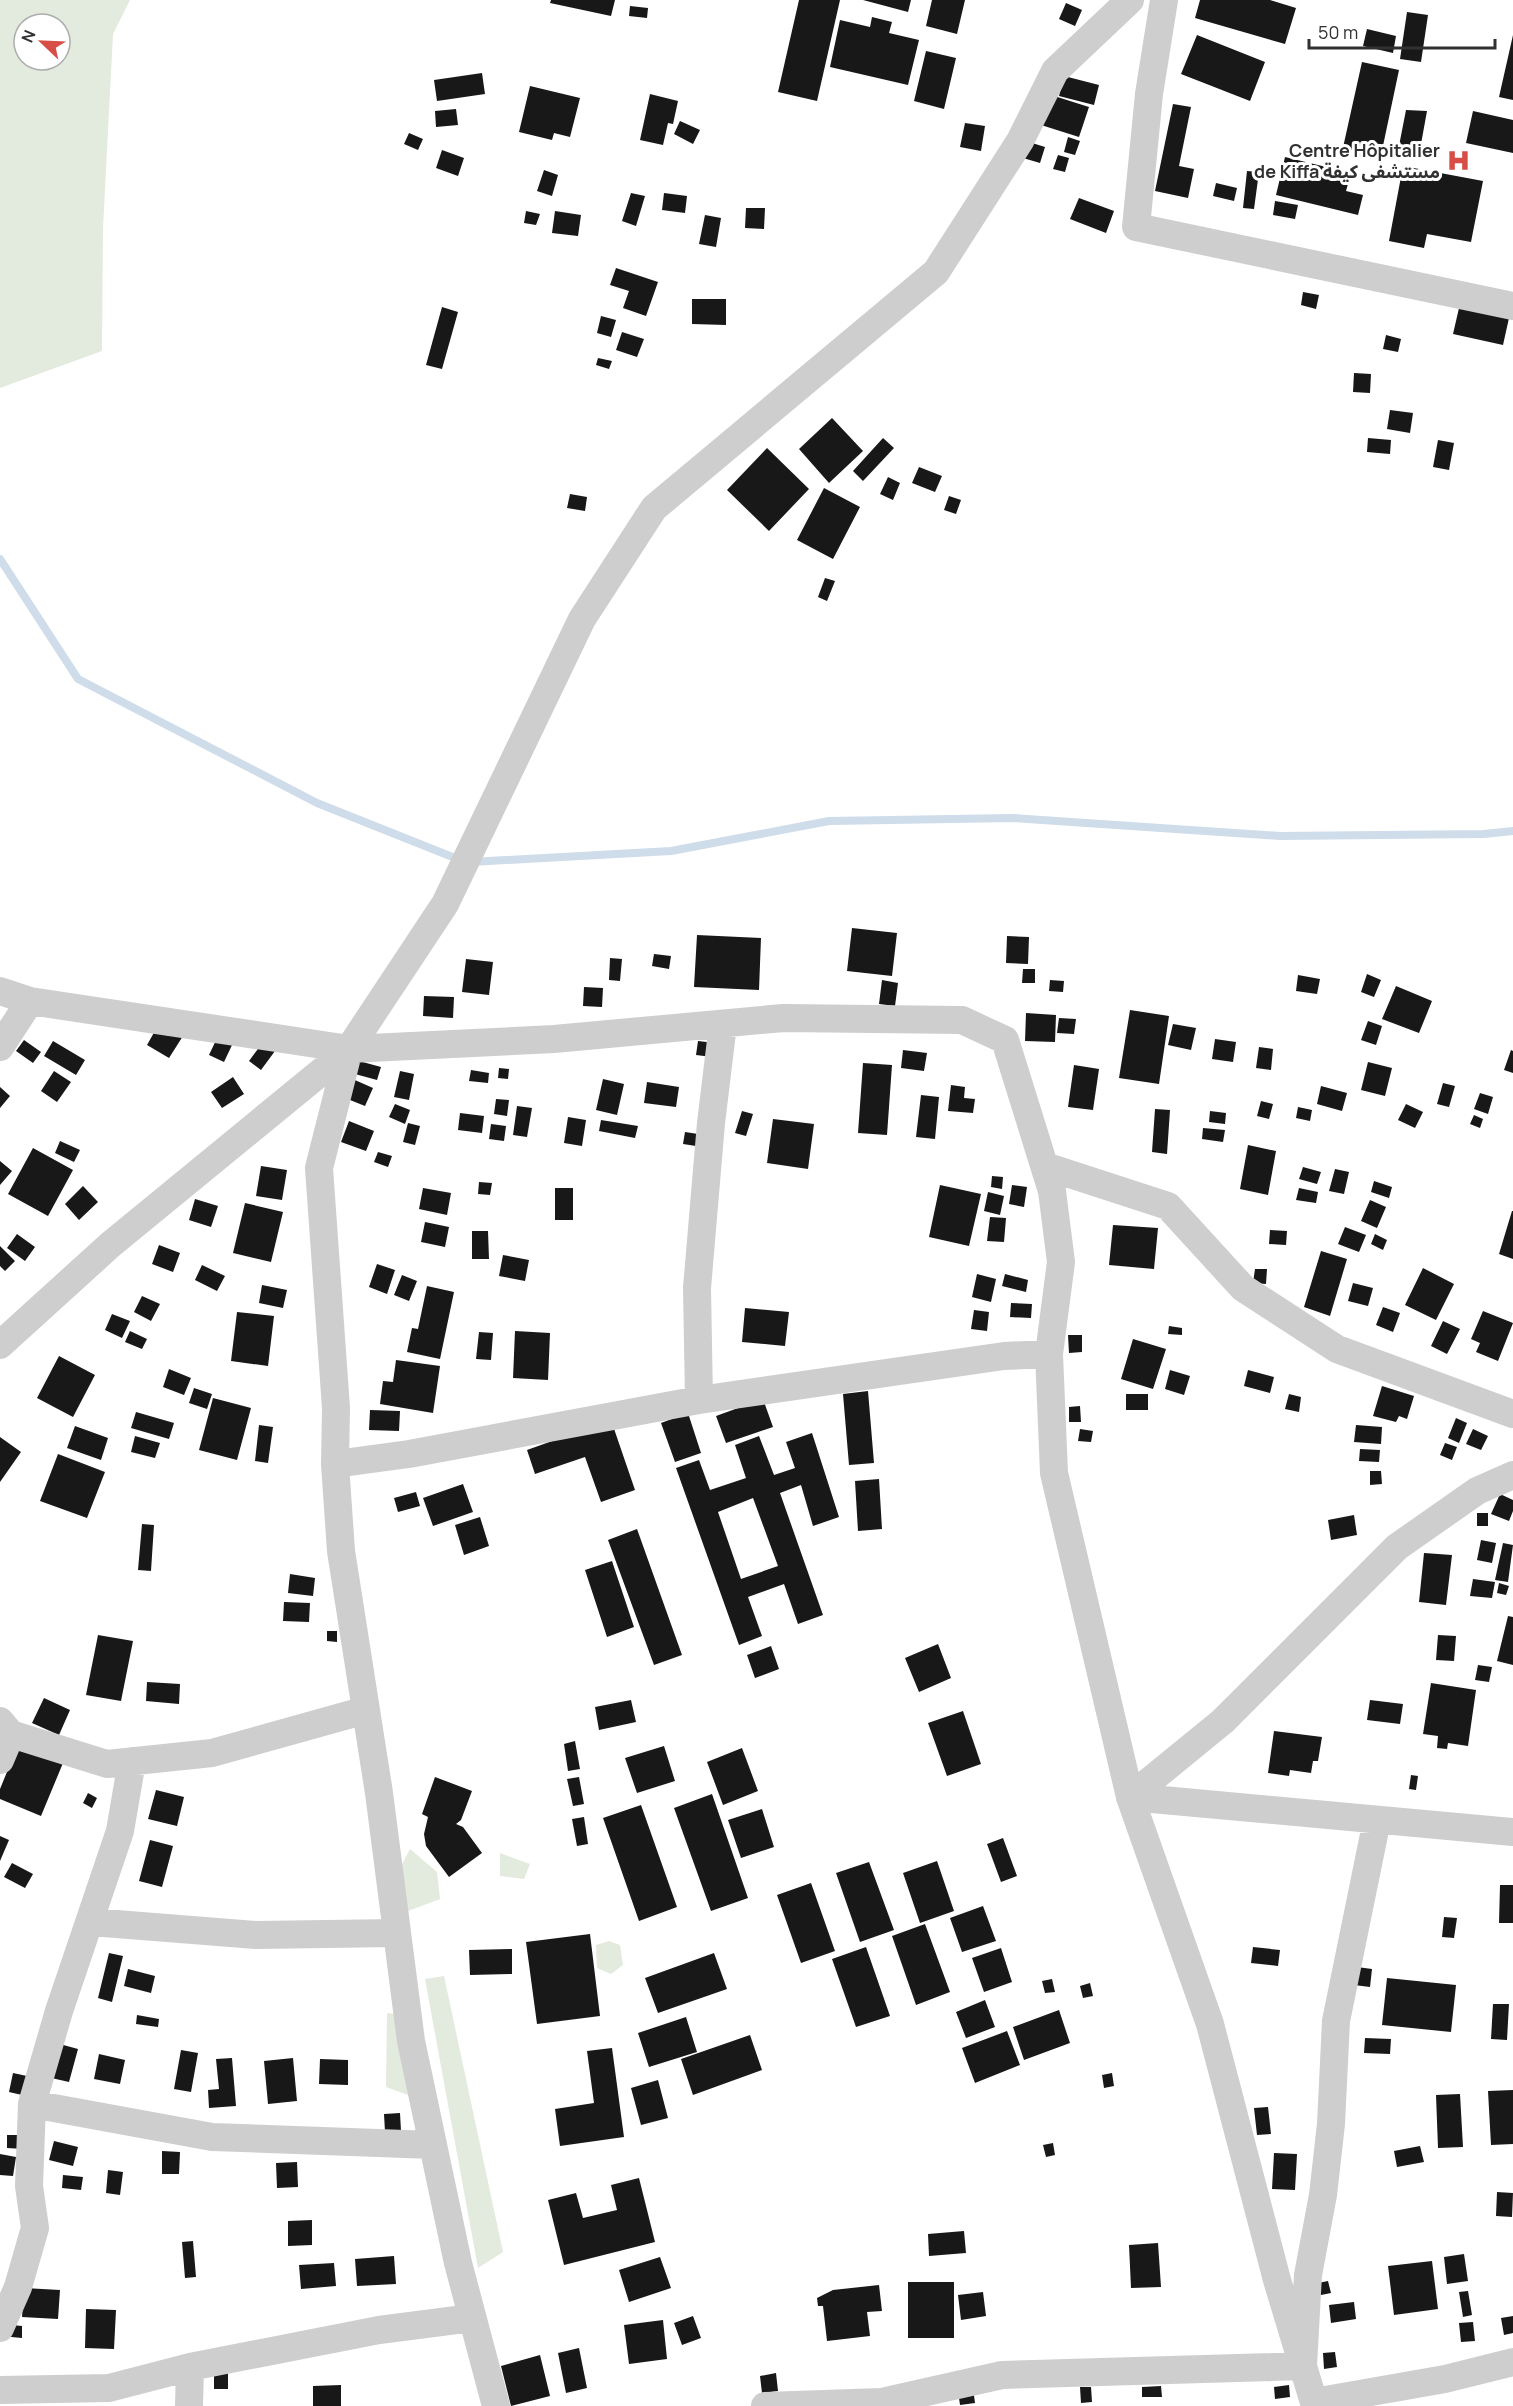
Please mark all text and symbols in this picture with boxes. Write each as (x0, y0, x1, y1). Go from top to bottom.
north arrow (12, 12, 72, 72)
scale bar (1309, 12, 1495, 50)
text: 50 m (1318, 20, 1358, 44)
text: N (16, 27, 41, 46)
place label: Centre Hôpitalier de Kiffa مستشفى كيفة (1254, 138, 1440, 183)
hospital icon: Centre Hôpitalier de Kiffa مستشفى كيفة (1445, 147, 1471, 173)

